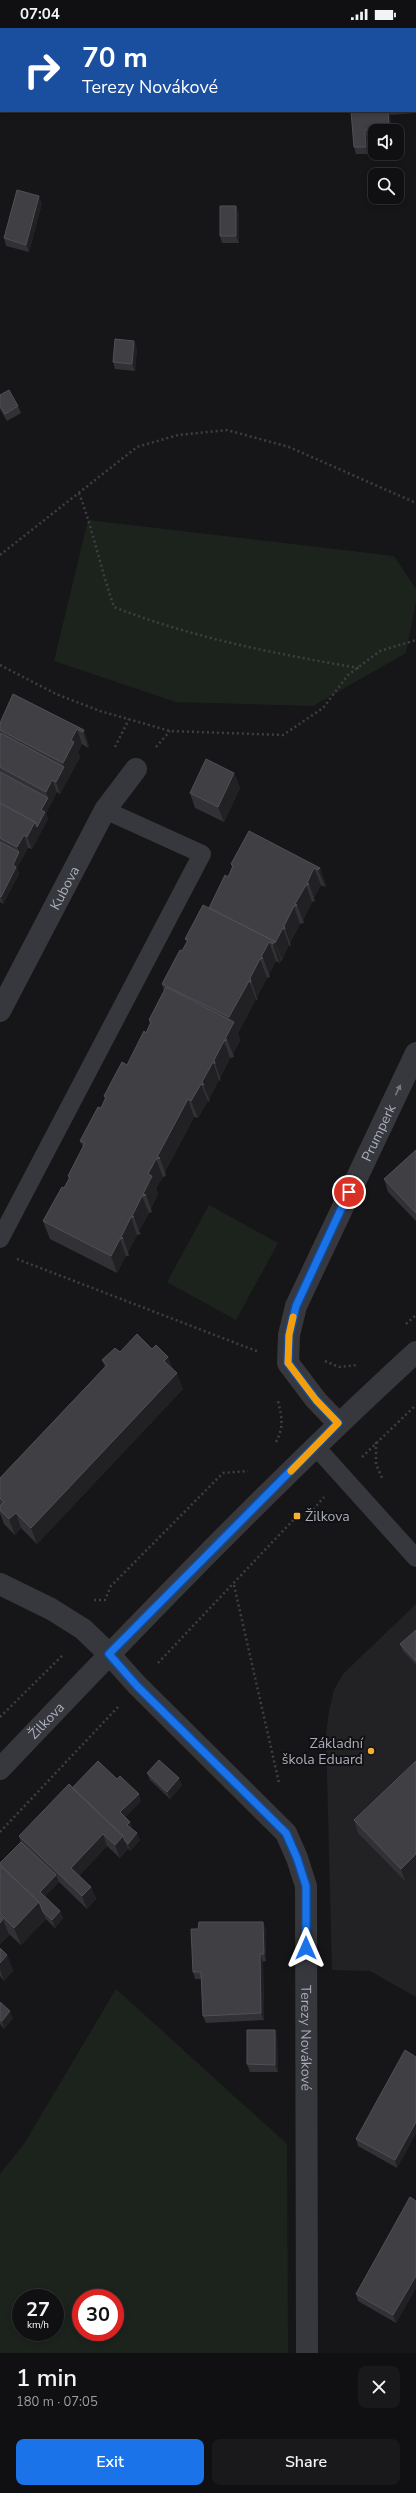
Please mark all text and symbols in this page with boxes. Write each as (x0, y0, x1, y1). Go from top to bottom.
text: 07:04 (20, 4, 60, 24)
text: 70 m (82, 39, 148, 77)
icon: right (16, 44, 68, 96)
text: Terezy Novákové (82, 75, 218, 99)
map controls (368, 124, 404, 204)
button: sound (368, 124, 404, 160)
button: search (368, 168, 404, 204)
street label: Kubova (46, 863, 84, 913)
one-way arrow (395, 1085, 401, 1096)
street label: Prumperk (357, 1100, 401, 1165)
pin (332, 1175, 366, 1209)
icon: arrive (338, 1181, 360, 1203)
place label: Žilkova (305, 1507, 350, 1526)
marker: Žilkova (292, 1511, 302, 1521)
street label: Žilkova (24, 1698, 69, 1744)
place label: Základní škola Eduard (282, 1734, 364, 1769)
marker: Základní škola Eduard (366, 1746, 376, 1756)
position arrow (285, 1927, 327, 1969)
street label: Terezy Novákové (296, 1985, 315, 2091)
speed limit sign: 30 (72, 2289, 124, 2341)
text: 27 (26, 2296, 50, 2323)
text: km/h (27, 2318, 49, 2332)
text: 1 min (16, 2362, 77, 2394)
button: close (358, 2366, 400, 2408)
text: 180 m · 07:05 (16, 2393, 98, 2411)
button: Exit (16, 2439, 204, 2485)
button: Share (212, 2439, 400, 2485)

